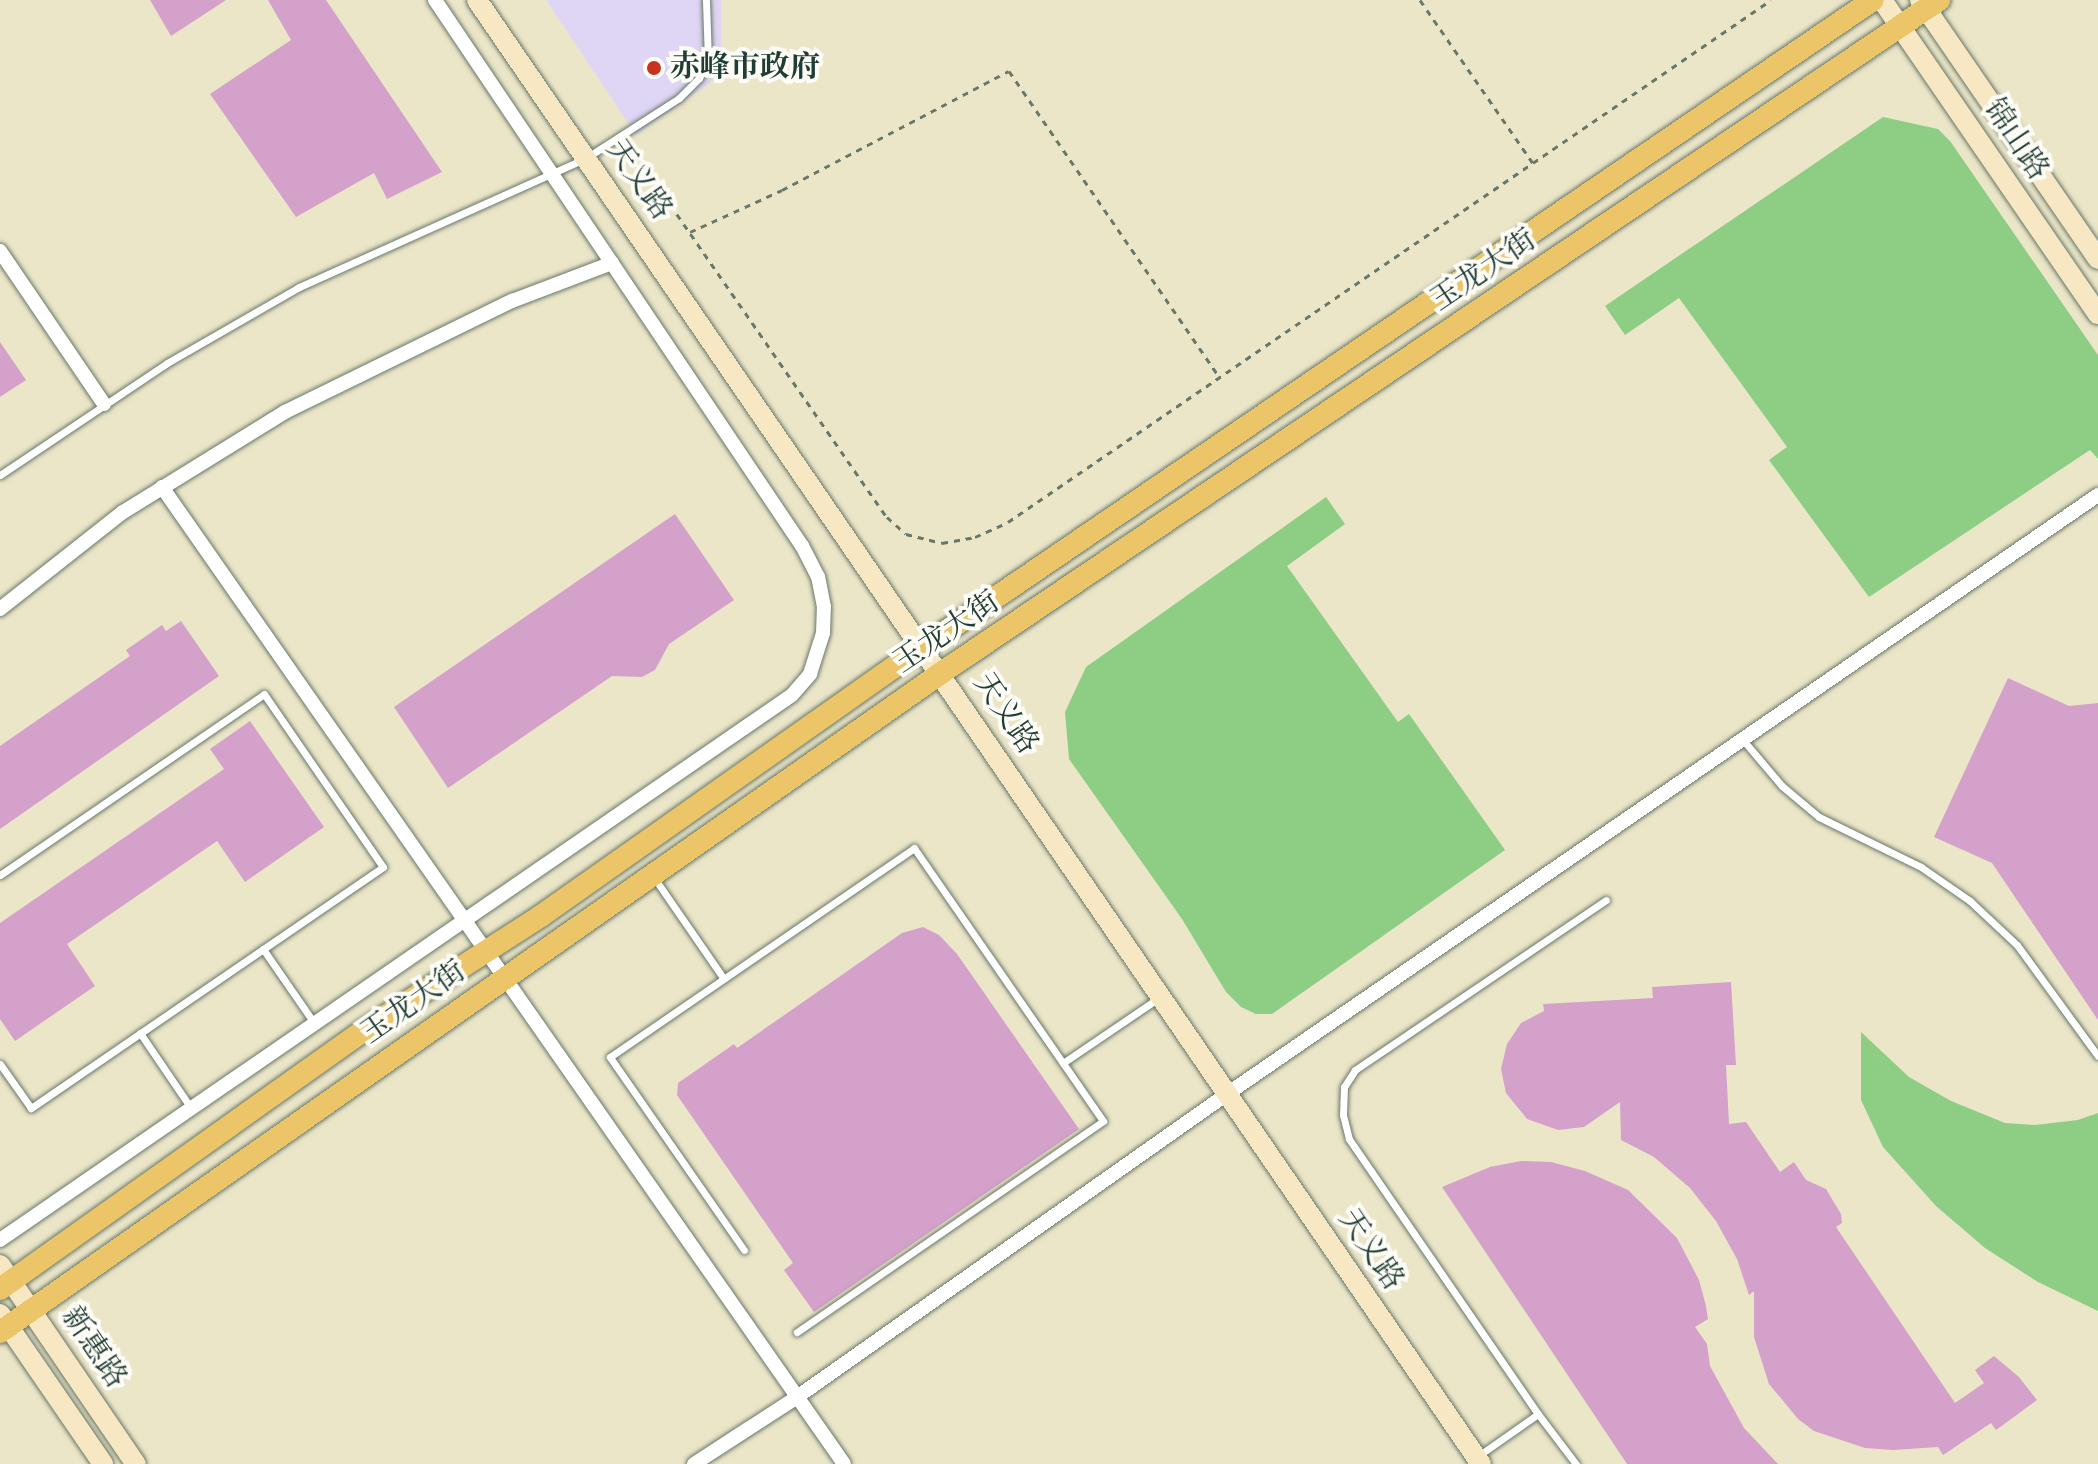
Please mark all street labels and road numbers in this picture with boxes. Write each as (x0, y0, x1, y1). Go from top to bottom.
street label: 锦山路 (1975, 93, 2055, 187)
street label: 天义路 (597, 133, 679, 227)
street label: 玉龙大街 (1424, 223, 1544, 319)
street label: 玉龙大街 (887, 585, 1007, 681)
street label: 天义路 (965, 667, 1045, 761)
street label: 玉龙大街 (355, 954, 473, 1052)
street label: 天义路 (1330, 1203, 1410, 1297)
street label: 新惠路 (53, 1301, 133, 1395)

